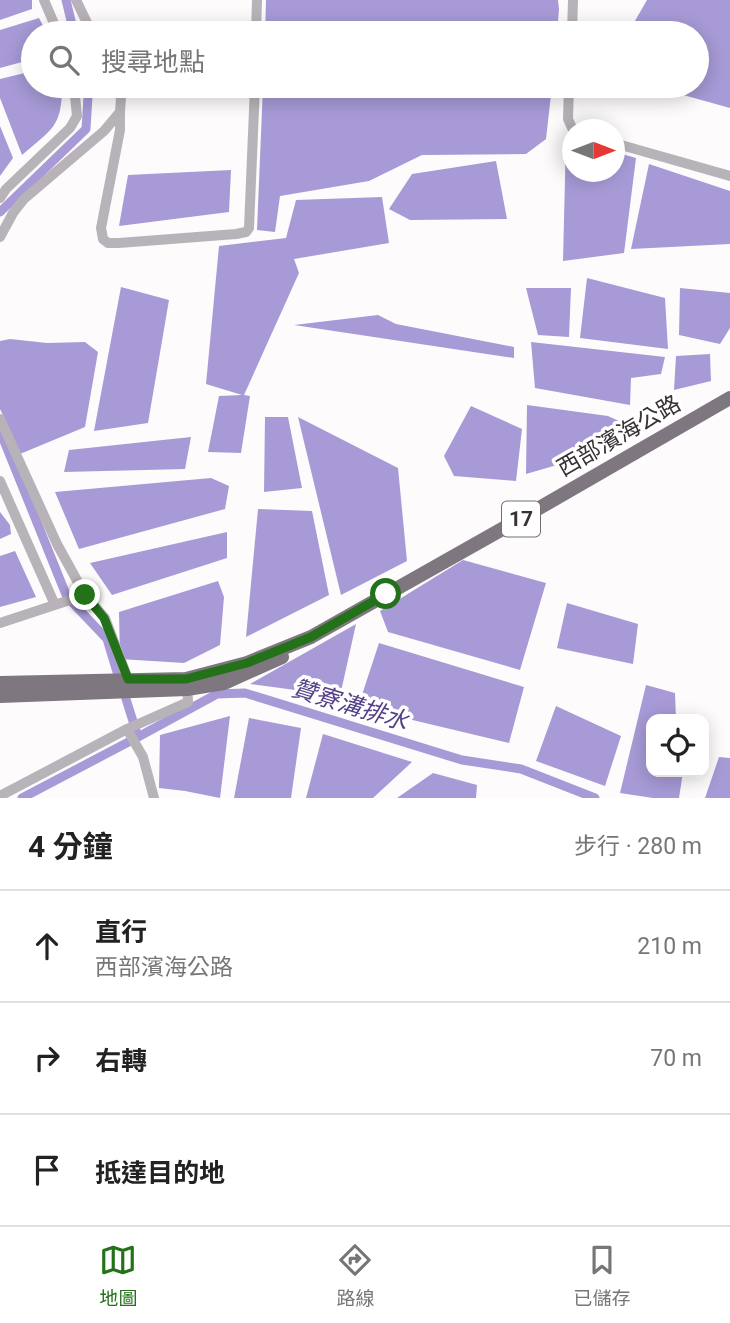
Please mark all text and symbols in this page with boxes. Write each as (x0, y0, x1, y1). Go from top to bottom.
search box (21, 21, 709, 98)
icon: search (45, 41, 83, 79)
text: 搜尋地點 (101, 47, 205, 77)
north arrow (562, 119, 625, 182)
street label: 西部濱海公路 (552, 390, 686, 482)
road number: 17 (502, 502, 540, 536)
route start (370, 578, 401, 609)
route end (69, 579, 100, 610)
water label: 贊寮溝排水 (289, 674, 412, 736)
map controls (646, 714, 709, 777)
button: locate (646, 714, 709, 777)
text: 4 分鐘 (28, 829, 113, 864)
text: 步行 · 280 m (574, 833, 702, 860)
text: 直行 (95, 917, 147, 947)
icon: ahead (28, 927, 66, 965)
text: 210 m (637, 933, 702, 960)
text: 西部濱海公路 (95, 954, 233, 981)
icon: right (28, 1039, 66, 1077)
text: 70 m (650, 1045, 702, 1072)
text: 右轉 (95, 1046, 147, 1076)
icon: arrive (28, 1151, 66, 1189)
text: 抵達目的地 (95, 1158, 225, 1188)
tab: 地圖 (99, 1241, 138, 1310)
tab: 路線 (336, 1241, 375, 1310)
tab: 已儲存 (573, 1241, 631, 1310)

